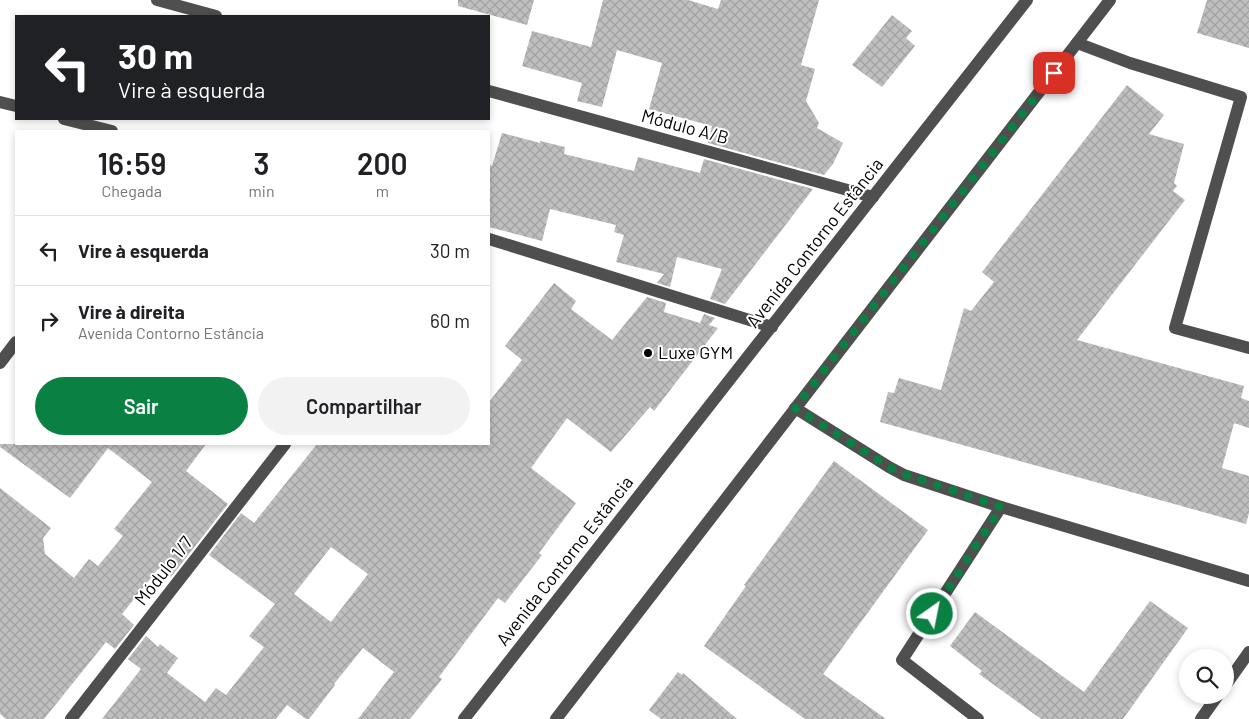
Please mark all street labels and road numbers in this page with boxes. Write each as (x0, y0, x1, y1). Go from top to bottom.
street label: Módulo A/B (639, 104, 731, 148)
street label: Avenida Contorno Estância (741, 153, 887, 332)
street label: Avenida Contorno Estância (491, 471, 637, 650)
street label: Módulo 1/7 (129, 531, 197, 609)

